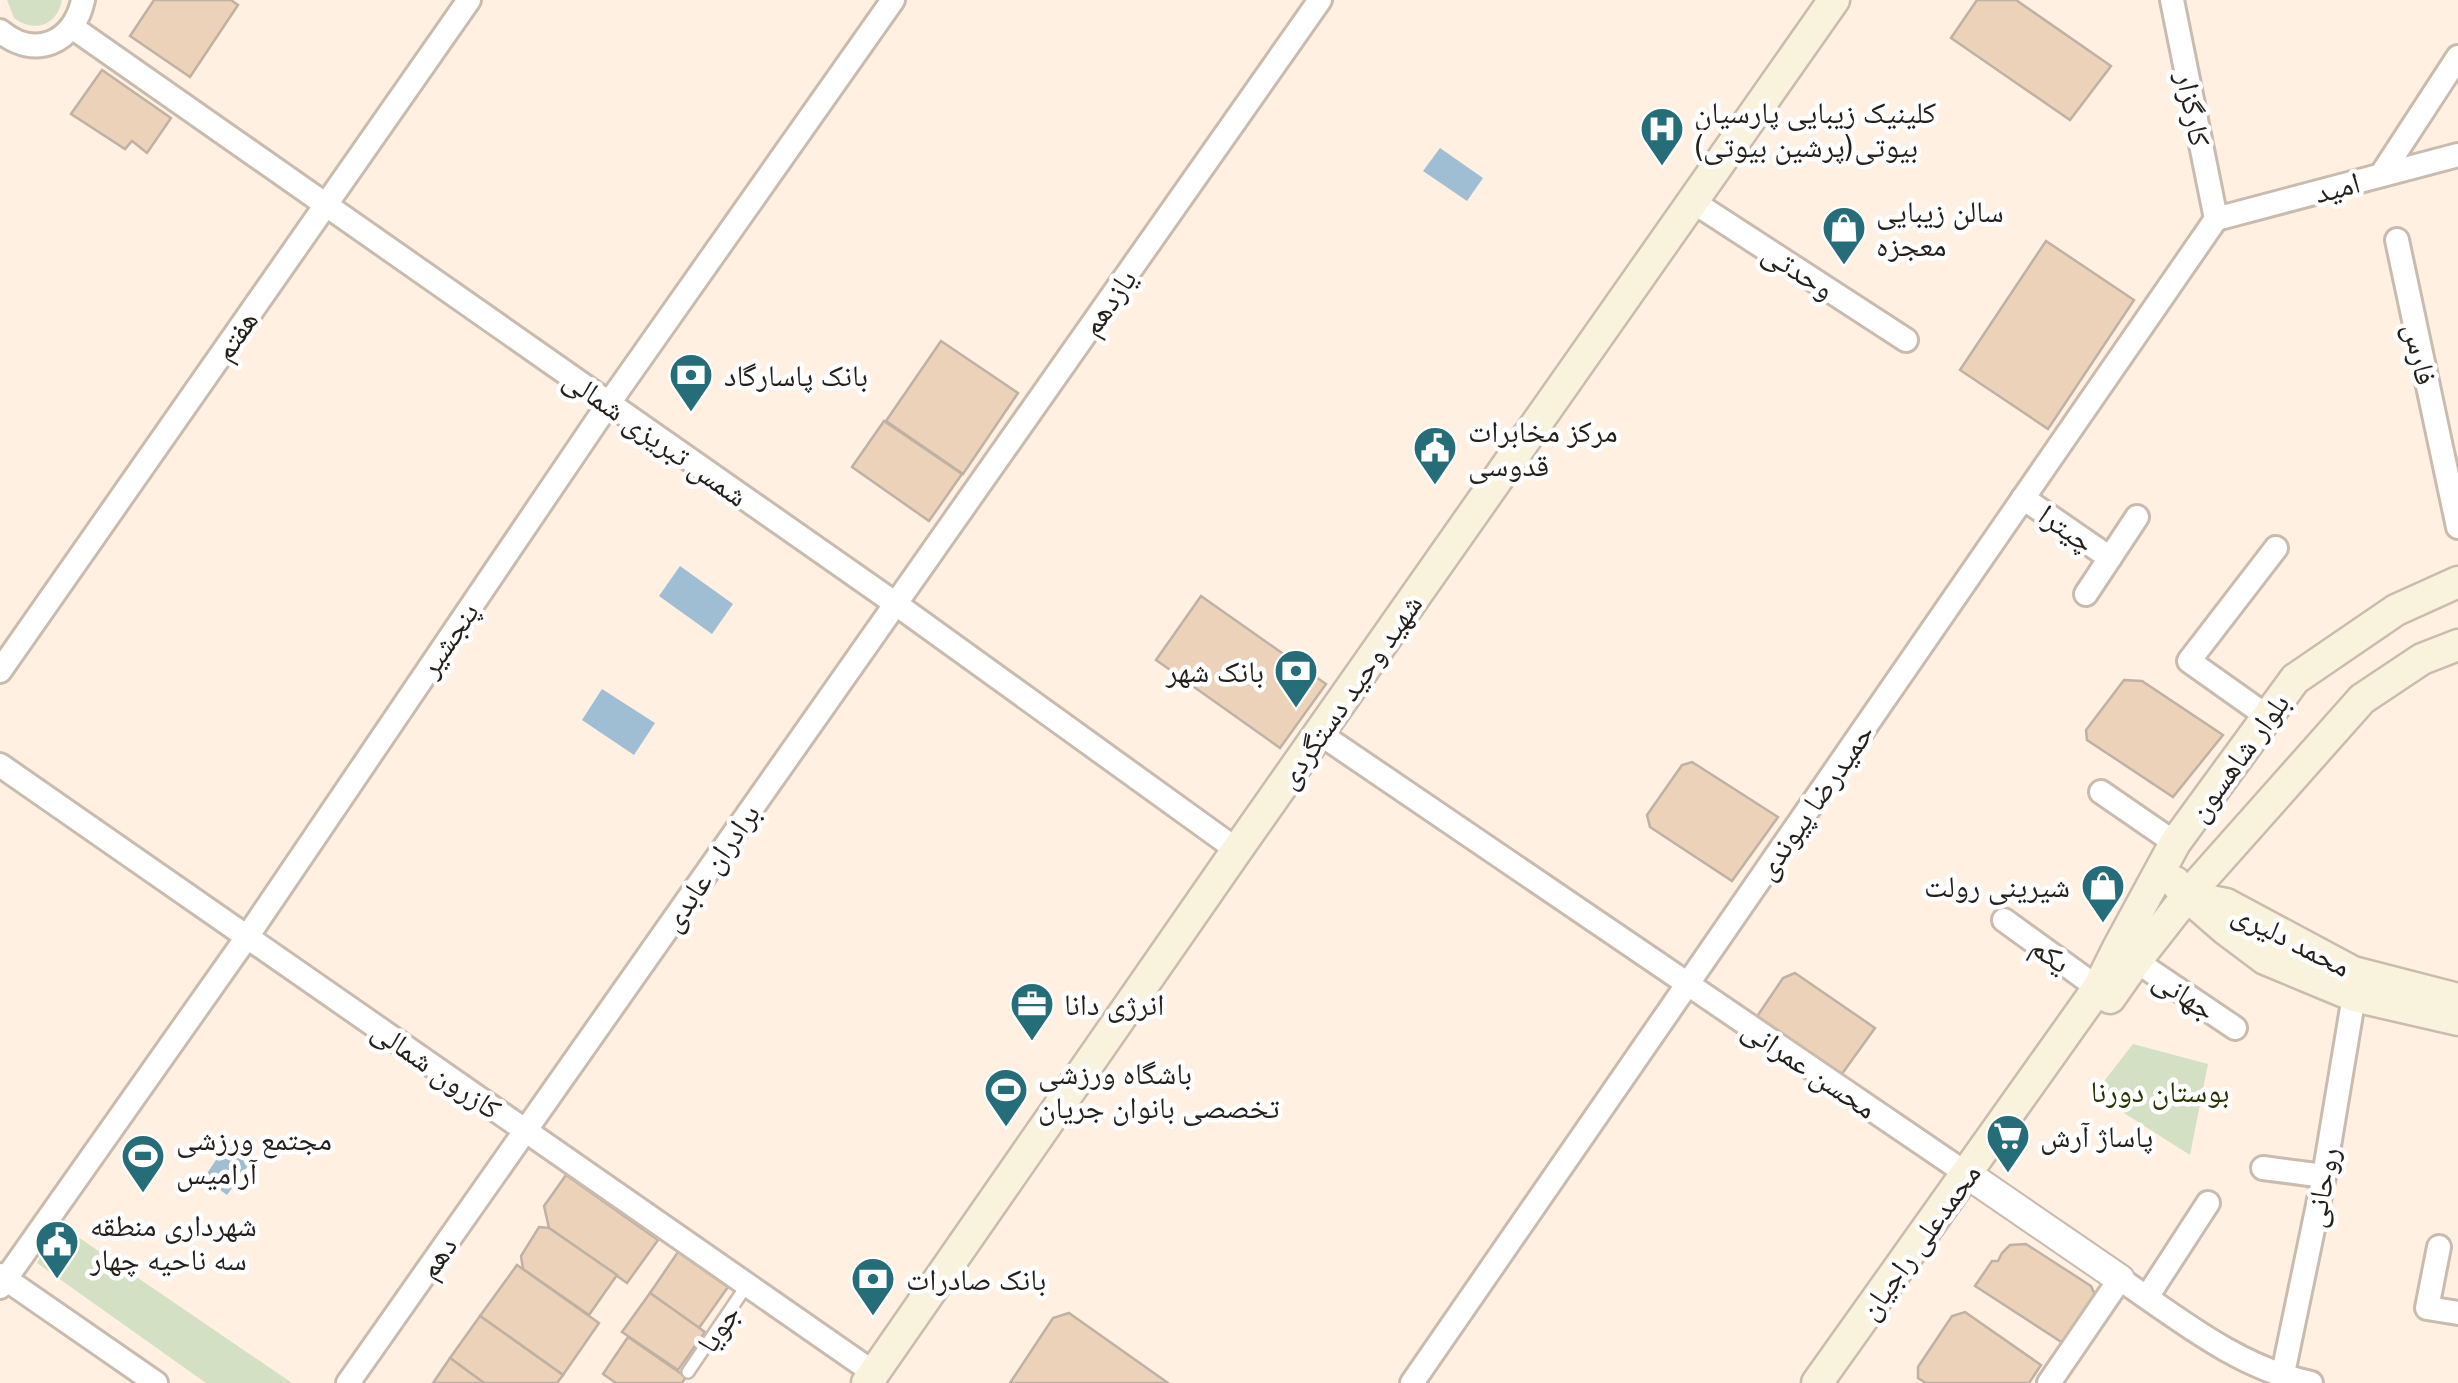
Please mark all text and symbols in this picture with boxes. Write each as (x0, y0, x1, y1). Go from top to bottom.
street label: کارگزار (2169, 68, 2219, 149)
place label: کلینیک زیبایی پارسیان بیوتی(پرشین بیوتی) (1694, 94, 1936, 165)
hospital icon: کلینیک زیبایی پارسیان بیوتی(پرشین بیوتی) (1639, 106, 1685, 167)
street label: امید (2310, 164, 2364, 210)
place label: سالن زیبایی معجزه (1876, 193, 2004, 263)
shop icon: سالن زیبایی معجزه (1821, 205, 1867, 266)
street label: وحدتی (1756, 234, 1842, 307)
street label: یازدهم (1072, 262, 1146, 344)
street label: هفتم (205, 303, 268, 369)
street label: فارس (2396, 320, 2445, 388)
bank icon: بانک پاسارگاد (668, 352, 714, 413)
place label: بانک پاسارگاد (724, 357, 868, 394)
street label: شمس تبریزی شمالی (557, 360, 755, 515)
place label: مرکز مخابرات قدوسی (1468, 413, 1618, 484)
public building icon: مرکز مخابرات قدوسی (1412, 425, 1458, 486)
street label: چیترا (2032, 496, 2102, 560)
street label: شهید وحید دستگردی (1269, 587, 1430, 796)
street label: پنجشیر (410, 595, 487, 685)
bank icon: بانک شهر (1273, 648, 1319, 709)
place label: بانک شهر (1165, 653, 1264, 689)
street label: بلوار شاهسون (2179, 686, 2297, 829)
street label: حمیدرضا پیوندی (1747, 716, 1882, 887)
street label: برادران عابدی (653, 796, 768, 938)
shop icon: شیرینی رولت (2080, 863, 2126, 924)
place label: شیرینی رولت (1924, 868, 2070, 905)
street label: محمد دلیری (2226, 894, 2357, 985)
street label: یکم (2023, 928, 2078, 983)
street label: جهانی (2147, 960, 2223, 1028)
office icon: انرژی دانا (1009, 981, 1055, 1042)
place label: انرژی دانا (1064, 986, 1164, 1023)
street label: محسن عمرانی (1736, 1010, 1884, 1127)
street label: کازرون شمالی (365, 1012, 508, 1127)
place label: باشگاه ورزشی تخصصی بانوان جریان (1038, 1055, 1280, 1126)
sports icon: باشگاه ورزشی تخصصی بانوان جریان (983, 1067, 1029, 1128)
park label: بوستان دورنا (2090, 1073, 2230, 1110)
supermarket icon: پاساژ آرش (1985, 1113, 2031, 1174)
place label: پاساژ آرش (2040, 1118, 2153, 1155)
place label: مجتمع ورزشی آرامیس (176, 1121, 332, 1192)
sports icon: مجتمع ورزشی آرامیس (120, 1133, 166, 1194)
street label: روحانی (2296, 1144, 2347, 1230)
street label: محمدعلی راجیان (1850, 1156, 1989, 1327)
place label: شهرداری منطقه سه ناحیه چهار (89, 1207, 257, 1278)
public building icon: شهرداری منطقه سه ناحیه چهار (34, 1219, 80, 1280)
street label: دهم (410, 1229, 467, 1287)
bank icon: بانک صادرات (850, 1256, 896, 1317)
place label: بانک صادرات (906, 1261, 1046, 1297)
street label: جویا (689, 1297, 747, 1359)

